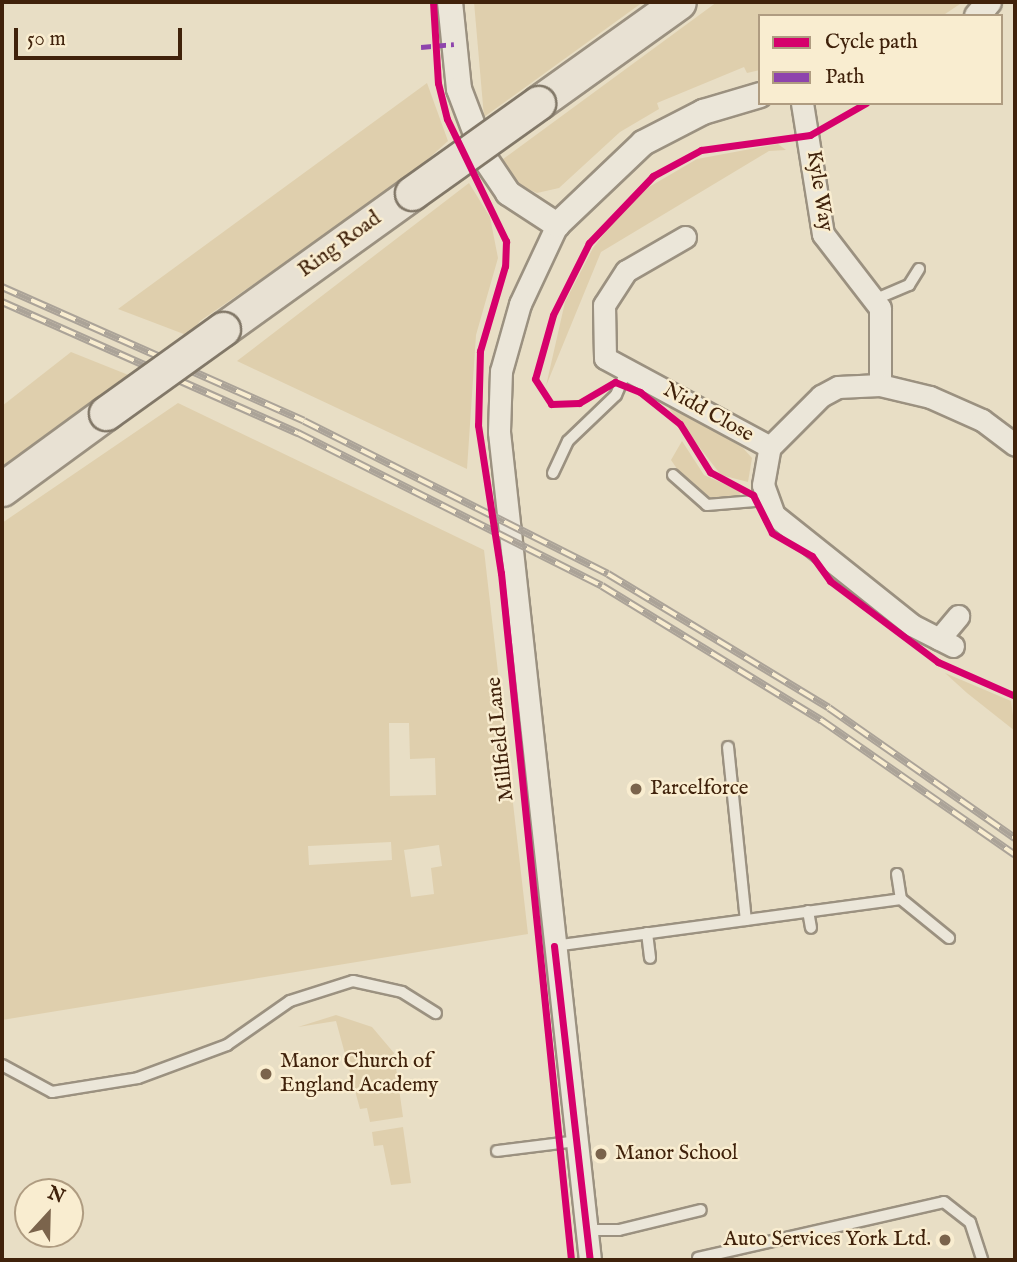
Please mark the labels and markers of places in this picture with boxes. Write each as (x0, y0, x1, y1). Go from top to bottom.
place label: Parcelforce (650, 776, 748, 802)
marker: Parcelforce (628, 781, 644, 797)
place label: Manor Church of England Academy (280, 1049, 438, 1099)
marker: Manor Church of England Academy (258, 1066, 274, 1082)
place label: Manor School (615, 1141, 738, 1167)
marker: Manor School (593, 1146, 609, 1162)
place label: Auto Services York Ltd. (723, 1227, 931, 1253)
marker: Auto Services York Ltd. (937, 1232, 953, 1248)

